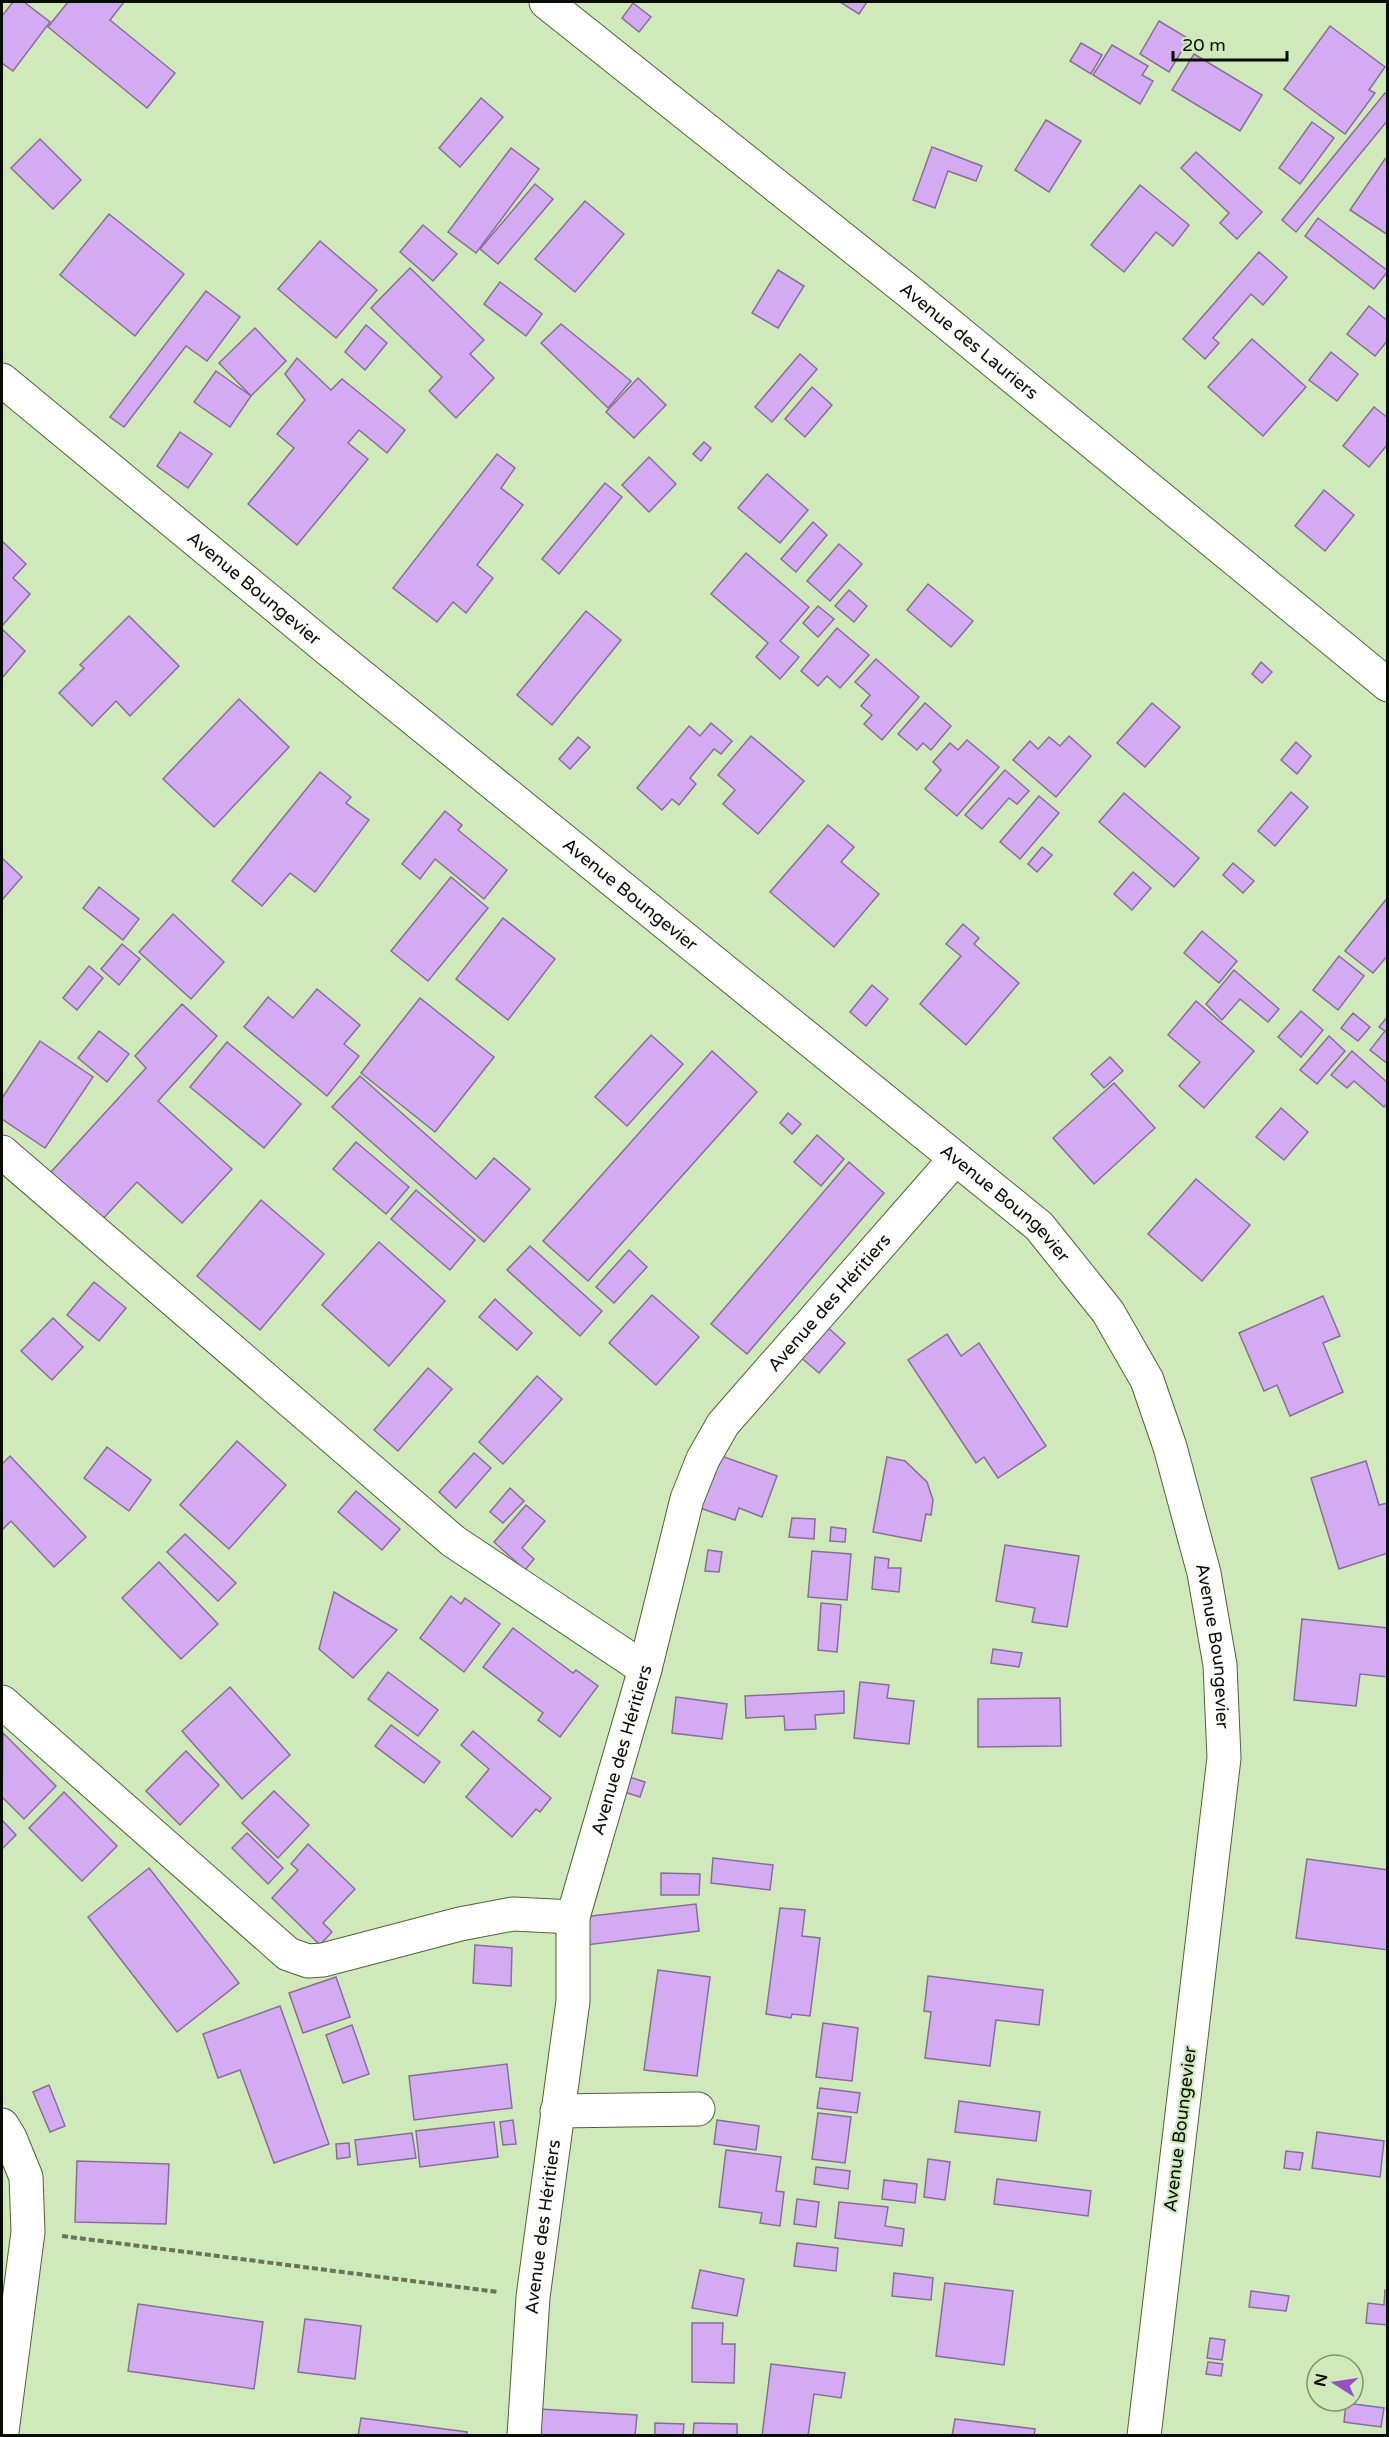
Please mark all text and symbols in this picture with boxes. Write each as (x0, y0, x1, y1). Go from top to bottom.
scale bar (1173, 24, 1287, 62)
text: 20 m (1182, 34, 1226, 56)
street label: Avenue des Lauriers (895, 278, 1043, 404)
street label: Avenue Boungevier (183, 527, 326, 650)
street label: Avenue Boungevier (558, 833, 702, 956)
street label: Avenue Boungevier (936, 1139, 1075, 1267)
street label: Avenue des Héritiers (763, 1229, 896, 1376)
street label: Avenue Boungevier (1191, 1561, 1234, 1729)
street label: Avenue des Héritiers (586, 1662, 657, 1838)
street label: Avenue Boungevier (1159, 2045, 1201, 2213)
street label: Avenue des Héritiers (521, 2138, 565, 2315)
north arrow (1305, 2353, 1365, 2413)
text: N (1310, 2372, 1332, 2388)

